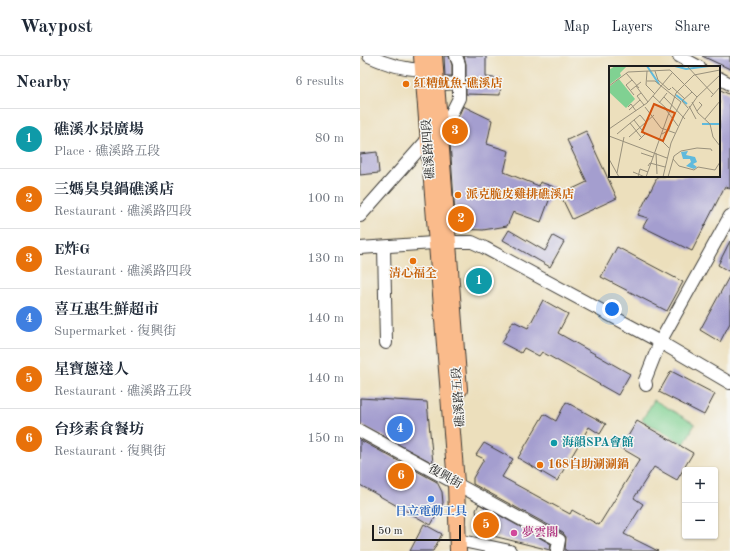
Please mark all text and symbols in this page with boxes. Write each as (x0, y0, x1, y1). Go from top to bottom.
text: Waypost (20, 18, 93, 37)
text: Map (564, 20, 590, 34)
text: Layers (612, 20, 653, 34)
text: Share (675, 20, 710, 34)
inset map (609, 66, 720, 177)
text: Nearby (16, 74, 71, 91)
text: 6 results (295, 75, 344, 88)
place label: 紅糟魷魚-礁溪店 (414, 76, 502, 90)
marker: 紅糟魷魚-礁溪店 (401, 79, 411, 89)
pin: 3 (442, 116, 468, 146)
street label: 礁溪路四段 (419, 119, 437, 179)
text: 礁溪水景廣場 (54, 123, 144, 138)
text: 1 (25, 132, 33, 145)
text: 80 m (315, 132, 344, 145)
text: Place · 礁溪路五段 (54, 145, 160, 158)
text: 三媽臭臭鍋礁溪店 (54, 183, 174, 198)
place label: 派克脆皮雞排礁溪店 (466, 187, 574, 201)
marker: 派克脆皮雞排礁溪店 (453, 190, 463, 200)
text: 2 (25, 192, 33, 205)
text: 100 m (307, 192, 344, 205)
pin: 2 (448, 204, 474, 234)
text: Restaurant · 礁溪路四段 (54, 205, 192, 218)
text: E炸G (54, 243, 90, 258)
text: 3 (25, 252, 33, 265)
text: 130 m (307, 252, 344, 265)
marker: 清心福全 (408, 256, 418, 266)
text: Restaurant · 礁溪路四段 (54, 265, 192, 278)
place label: 清心福全 (389, 266, 437, 280)
pin: 1 (466, 266, 492, 296)
your location (602, 299, 622, 319)
text: 喜互惠生鮮超市 (54, 303, 159, 318)
text: 4 (25, 312, 33, 325)
text: 140 m (307, 312, 344, 325)
text: Supermarket · 復興街 (54, 325, 176, 338)
text: 星寶蔥達人 (54, 363, 129, 378)
street label: 礁溪路五段 (449, 367, 467, 427)
text: 5 (25, 372, 33, 385)
text: 140 m (307, 372, 344, 385)
text: Restaurant · 礁溪路五段 (54, 385, 192, 398)
pin: 4 (387, 414, 413, 444)
text: 台珍素食餐坊 (54, 423, 144, 438)
text: 6 (25, 432, 33, 445)
text: 150 m (307, 432, 344, 445)
place label: 海韻SPA會館 (562, 435, 633, 449)
marker: 海韻SPA會館 (549, 438, 559, 448)
text: Restaurant · 復興街 (54, 445, 166, 458)
place label: 168自助涮涮鍋 (548, 457, 629, 471)
marker: 168自助涮涮鍋 (535, 460, 545, 470)
pin: 6 (388, 461, 414, 491)
street label: 復興街 (426, 461, 465, 491)
map controls (682, 467, 718, 539)
button: + (682, 467, 718, 503)
marker: 日立電動工具 (426, 494, 436, 504)
button: − (682, 503, 718, 539)
place label: 日立電動工具 (395, 504, 467, 518)
pin: 5 (473, 510, 499, 540)
scale bar (372, 523, 461, 542)
place label: 夢雲閣 (522, 525, 558, 539)
text: 50 m (378, 526, 403, 537)
marker: 夢雲閣 (509, 528, 519, 538)

